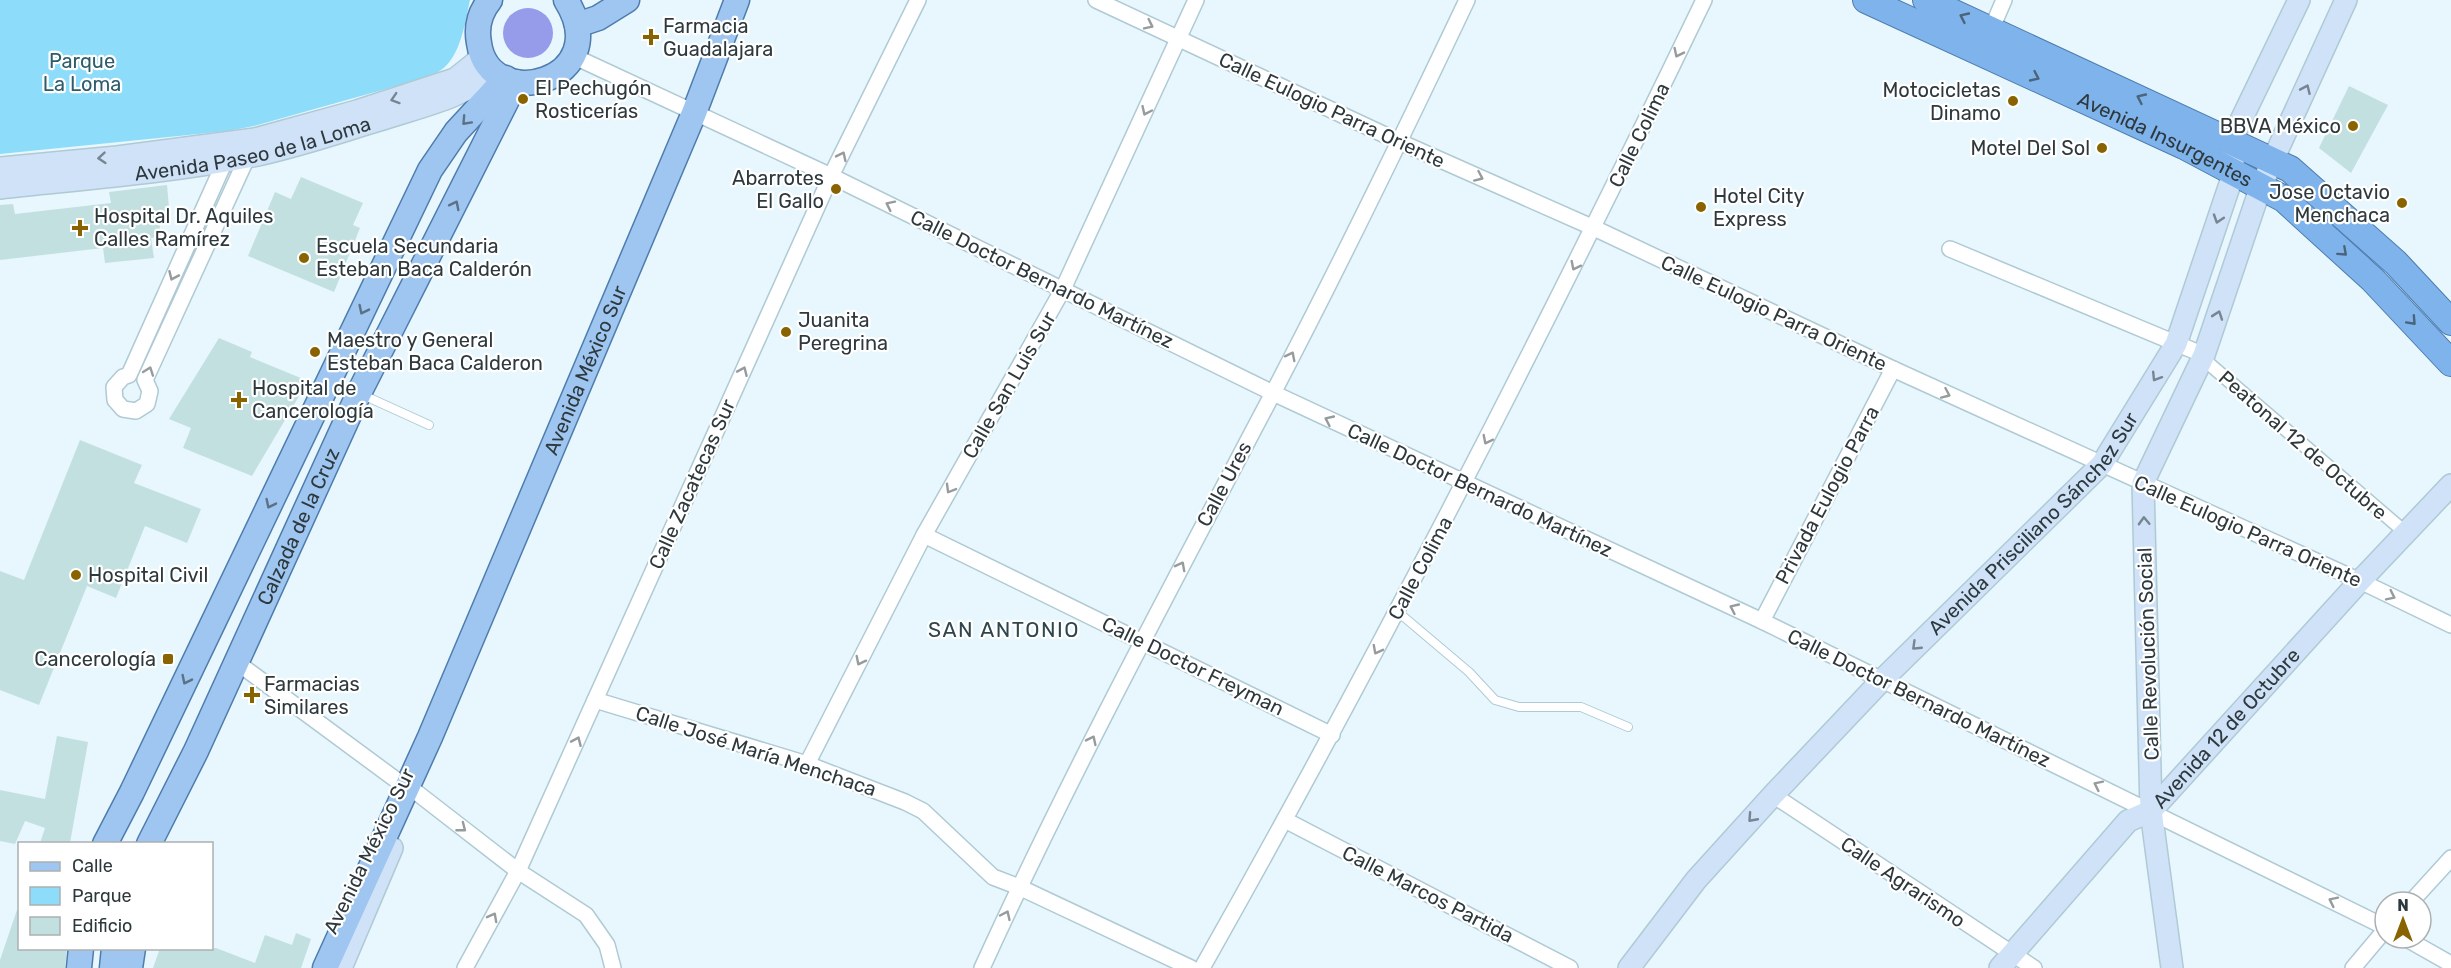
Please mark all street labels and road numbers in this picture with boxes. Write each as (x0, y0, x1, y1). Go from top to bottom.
street label: Calle Eulogio Parra Oriente (1215, 47, 1449, 173)
street label: Calle Colima (1603, 79, 1675, 191)
street label: Avenida Insurgentes (2074, 87, 2256, 192)
street label: Avenida Paseo de la Loma (133, 111, 374, 186)
street label: Calle Doctor Bernardo Martínez (907, 205, 1177, 353)
street label: Calle Eulogio Parra Oriente (1657, 250, 1891, 376)
street label: Avenida México Sur (539, 282, 632, 459)
street label: Calle San Luis Sur (957, 307, 1061, 463)
street label: Peatonal 12 de Octubre (2214, 365, 2392, 525)
street label: Calle Zacatecas Sur (644, 395, 740, 573)
street label: Privada Eulogio Parra (1770, 402, 1884, 588)
street label: Avenida Prisciliano Sánchez Sur (1923, 407, 2143, 640)
street label: Calle Doctor Bernardo Martínez (1344, 418, 1616, 562)
street label: Calle Ures (1192, 437, 1256, 531)
street label: Calzada de la Cruz (252, 444, 344, 609)
street label: Calle Eulogio Parra Oriente (2130, 470, 2366, 592)
street label: Calle Colima (1383, 512, 1457, 624)
street label: Calle Revolución Social (2132, 547, 2164, 761)
street label: Calle Doctor Freyman (1098, 612, 1288, 720)
street label: Calle Doctor Bernardo Martínez (1784, 624, 2054, 772)
street label: Avenida 12 de Octubre (2148, 643, 2305, 813)
street label: Calle José María Menchaca (633, 701, 879, 801)
street label: Avenida México Sur (318, 764, 420, 938)
street label: Calle Agrarismo (1836, 831, 1970, 933)
street label: Calle Marcos Partida (1338, 840, 1518, 948)

